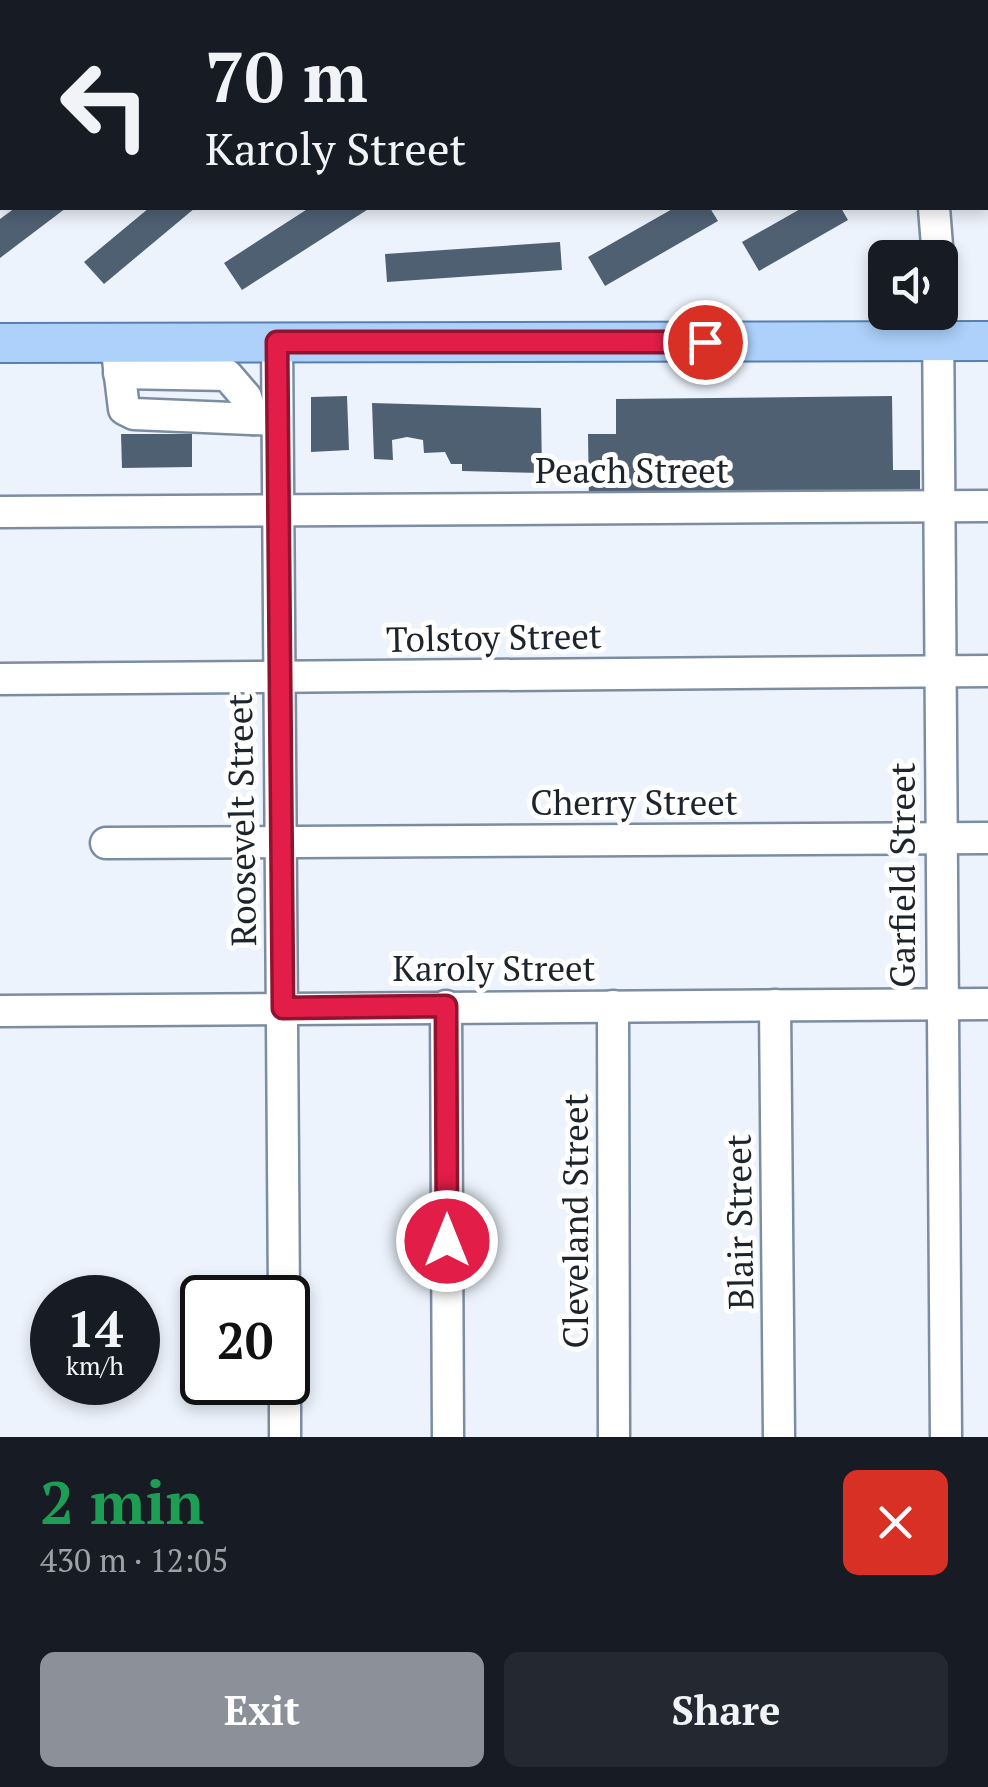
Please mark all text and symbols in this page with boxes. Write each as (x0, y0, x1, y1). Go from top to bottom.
text: 70 m (205, 29, 368, 122)
icon: left (40, 40, 170, 170)
text: Karoly Street (205, 118, 466, 178)
map controls (868, 240, 958, 330)
button: sound (868, 240, 958, 330)
pin (663, 300, 748, 385)
icon: arrive (678, 315, 733, 370)
street label: Peach Street (535, 447, 729, 493)
street label: Tolstoy Street (386, 612, 602, 662)
street label: Roosevelt Street (216, 693, 266, 947)
street label: Garfield Street (879, 762, 925, 988)
street label: Cherry Street (530, 779, 738, 825)
street label: Karoly Street (392, 945, 596, 991)
street label: Cleveland Street (552, 1093, 598, 1349)
street label: Blair Street (714, 1134, 764, 1310)
position arrow (395, 1189, 499, 1293)
speed limit sign: 20 (180, 1275, 310, 1405)
text: 14 (67, 1295, 123, 1361)
text: km/h (66, 1349, 124, 1382)
text: 2 min (40, 1462, 204, 1541)
button: close (843, 1470, 948, 1575)
text: 430 m · 12:05 (40, 1539, 228, 1581)
button: Exit (40, 1652, 484, 1767)
button: Share (504, 1652, 948, 1767)

